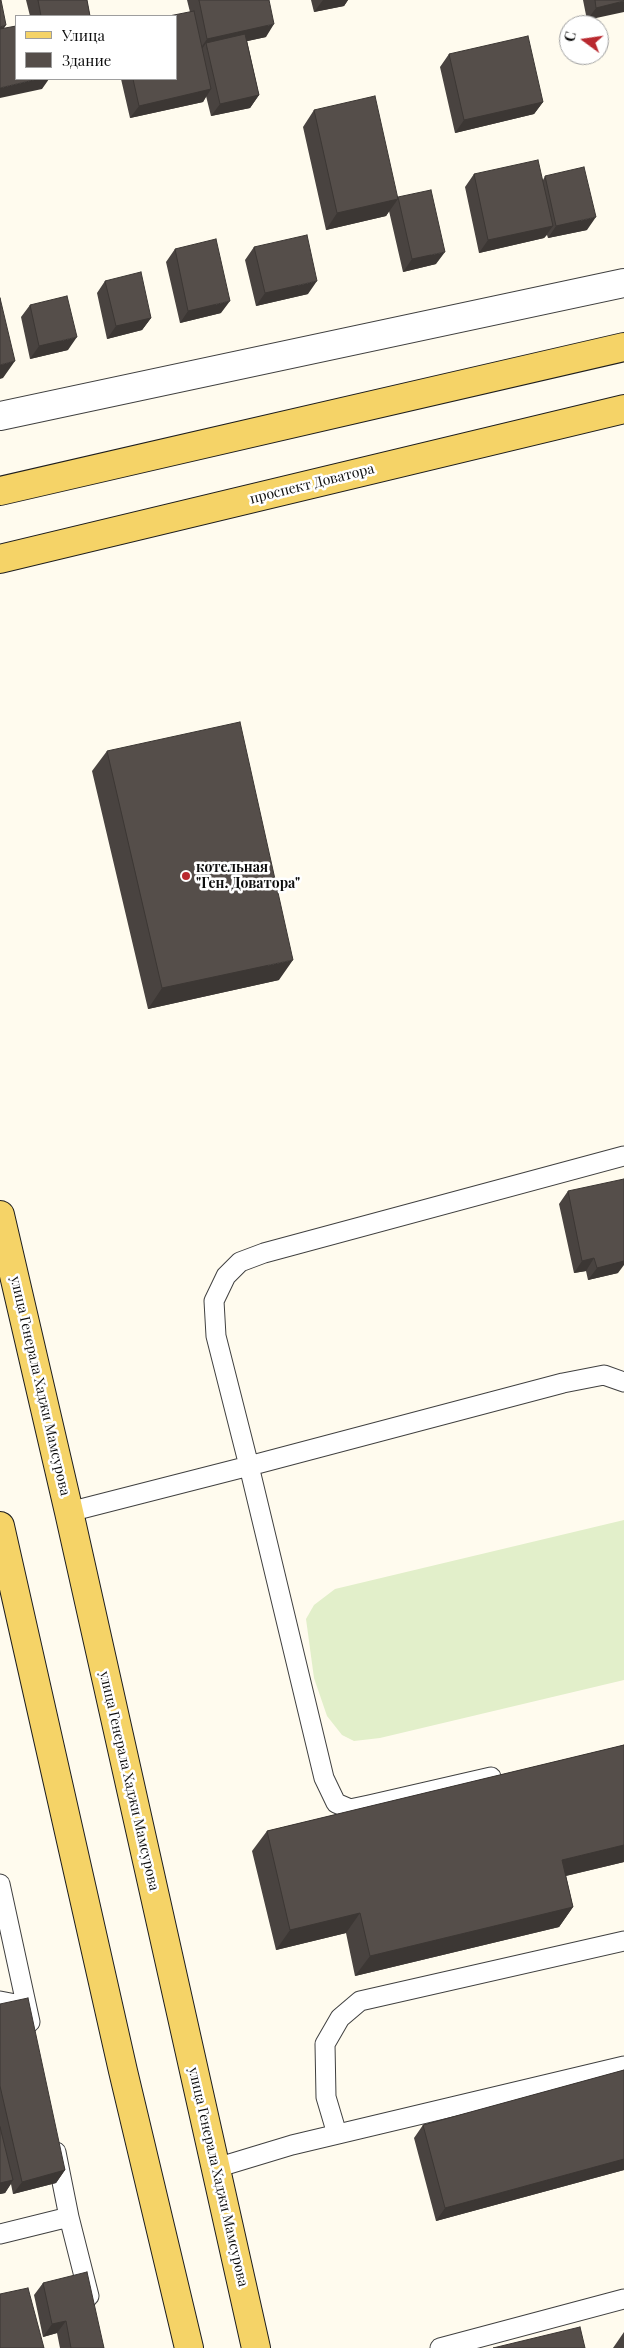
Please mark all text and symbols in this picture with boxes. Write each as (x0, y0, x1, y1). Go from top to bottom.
legend (15, 15, 178, 80)
north arrow (559, 15, 609, 65)
text: Улица (62, 25, 105, 45)
text: С (560, 29, 580, 44)
text: Здание (62, 50, 111, 70)
street label: проспект Доватора (248, 460, 376, 508)
place label: котельная "Ген. Доватора" (196, 860, 300, 892)
marker: котельная "Ген. Доватора" (180, 870, 192, 882)
street label: улица Генерала Хаджи Мамсурова (7, 1275, 73, 1497)
street label: улица Генерала Хаджи Мамсурова (96, 1670, 162, 1892)
street label: улица Генерала Хаджи Мамсурова (185, 2066, 251, 2288)

